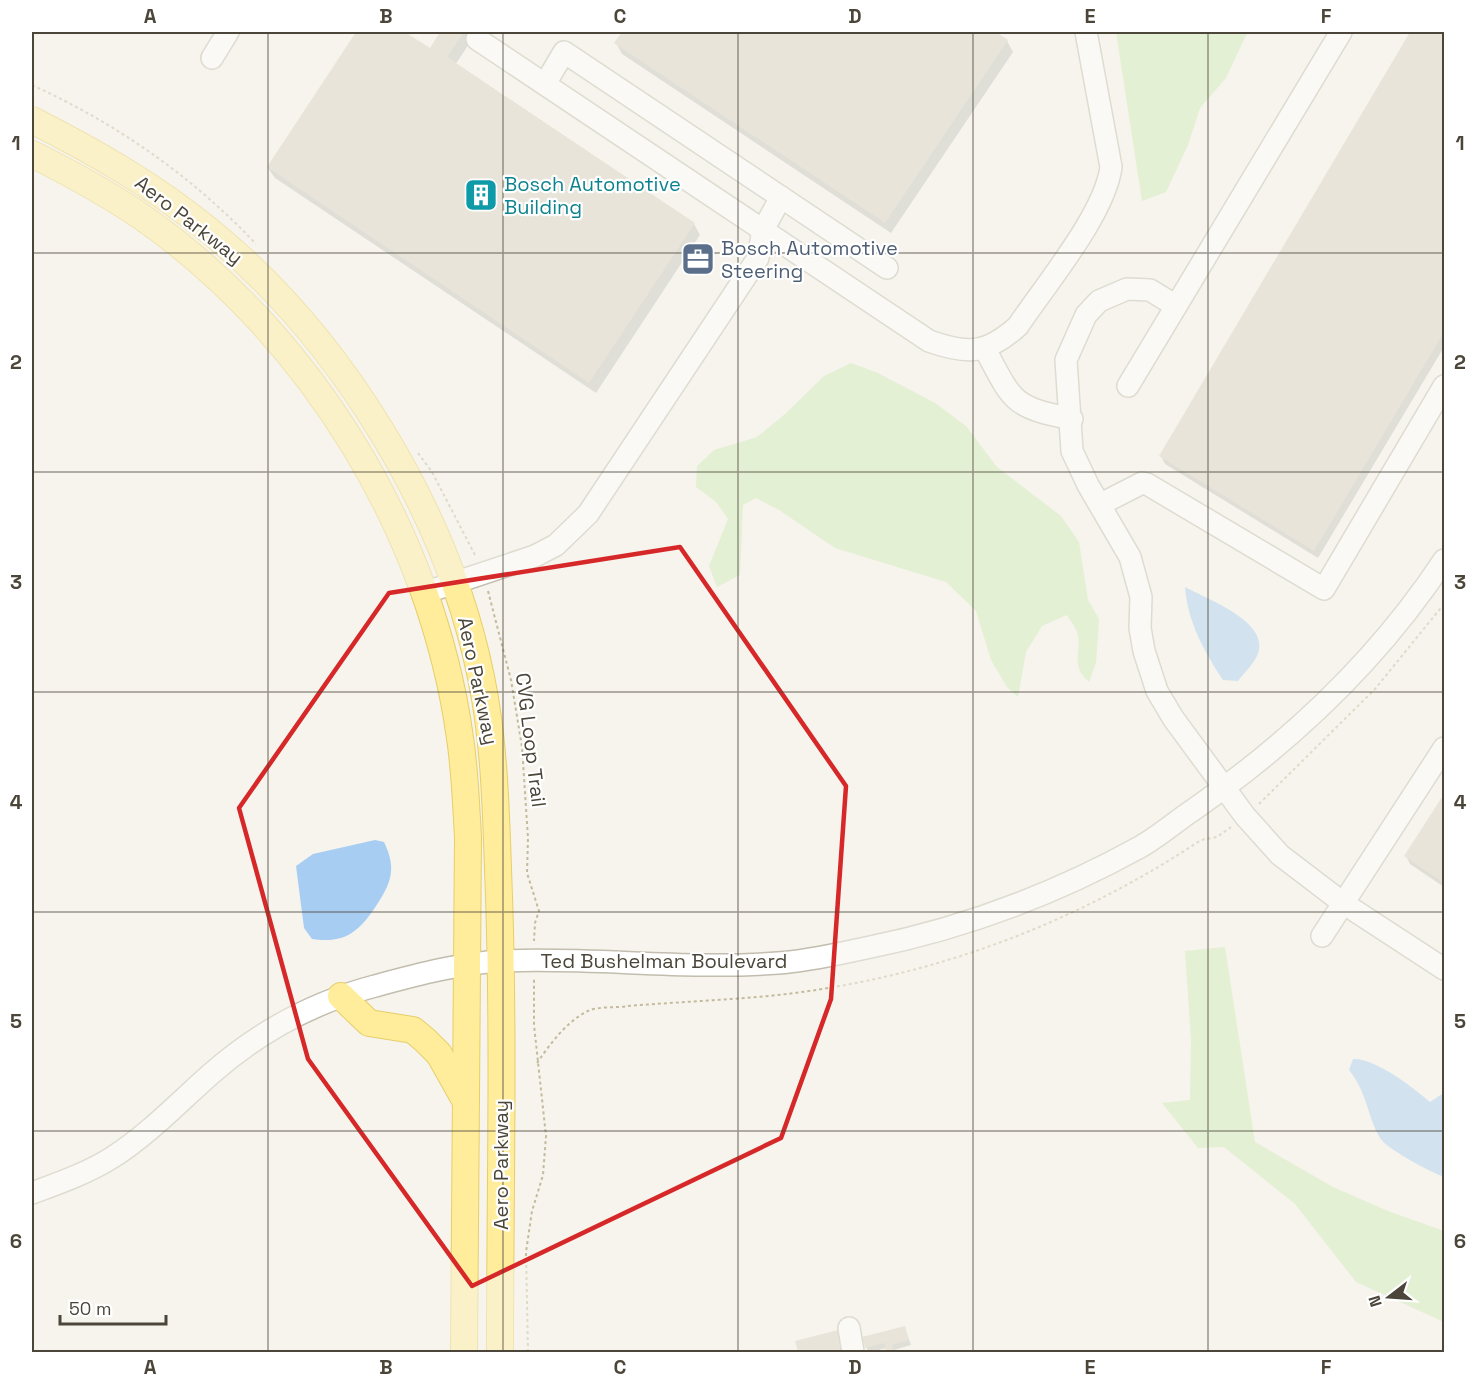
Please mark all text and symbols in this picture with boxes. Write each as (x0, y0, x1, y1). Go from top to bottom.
text: A (144, 3, 157, 29)
text: B (379, 3, 393, 29)
text: C (614, 3, 627, 29)
text: D (848, 3, 862, 29)
text: E (1084, 3, 1096, 29)
text: F (1321, 3, 1332, 29)
text: 1 (11, 130, 21, 156)
text: 1 (1455, 130, 1465, 156)
street label: Aero Parkway (130, 170, 248, 270)
place label: Bosch Automotive Building (504, 171, 681, 220)
building icon: Bosch Automotive Building (463, 177, 499, 213)
place label: Bosch Automotive Steering (721, 235, 898, 284)
office icon: Bosch Automotive Steering (680, 241, 716, 277)
text: 2 (10, 349, 22, 375)
text: 2 (1454, 349, 1466, 375)
text: 3 (10, 569, 22, 595)
text: 3 (1454, 569, 1466, 595)
street label: Aero Parkway (452, 615, 504, 747)
street label: CVG Loop Trail (510, 671, 552, 809)
text: 4 (10, 789, 23, 815)
text: 4 (1454, 789, 1467, 815)
street label: Ted Bushelman Boulevard (541, 948, 787, 974)
text: 5 (10, 1008, 22, 1034)
text: 5 (1454, 1008, 1466, 1034)
street label: Aero Parkway (488, 1100, 514, 1230)
text: 6 (10, 1228, 22, 1254)
text: 6 (1454, 1228, 1466, 1254)
north arrow (1359, 1267, 1419, 1327)
scale bar (60, 1288, 166, 1326)
text: N (1364, 1293, 1387, 1309)
text: 50 m (69, 1297, 111, 1320)
text: A (144, 1354, 157, 1380)
text: B (379, 1354, 393, 1380)
text: C (614, 1354, 627, 1380)
text: D (848, 1354, 862, 1380)
text: E (1084, 1354, 1096, 1380)
text: F (1321, 1354, 1332, 1380)

